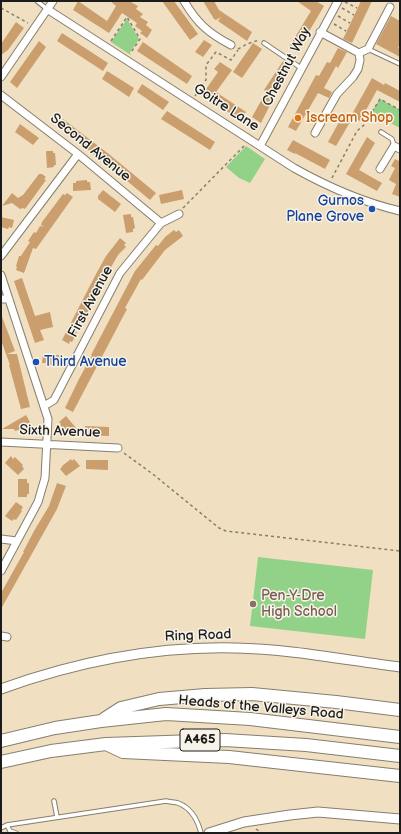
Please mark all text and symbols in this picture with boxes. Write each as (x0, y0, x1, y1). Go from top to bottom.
street label: Chestnut Way (259, 25, 315, 109)
street label: Goitre Lane (190, 81, 262, 135)
street label: Second Avenue (46, 110, 134, 186)
place label: Iscream Shop (306, 110, 393, 126)
marker: Iscream Shop (293, 113, 303, 123)
place label: Gurnos Plane Grove (286, 193, 364, 226)
marker: Gurnos Plane Grove (367, 204, 377, 214)
street label: First Avenue (65, 263, 117, 341)
place label: Third Avenue (44, 354, 127, 370)
marker: Third Avenue (31, 357, 41, 367)
street label: Sixth Avenue (19, 422, 101, 442)
place label: Pen-Y-Dre High School (261, 588, 337, 620)
marker: Pen-Y-Dre High School (248, 599, 258, 609)
street label: Ring Road (164, 626, 232, 646)
street label: Heads of the Valleys Road (178, 692, 344, 724)
road number: A465 (180, 729, 220, 751)

